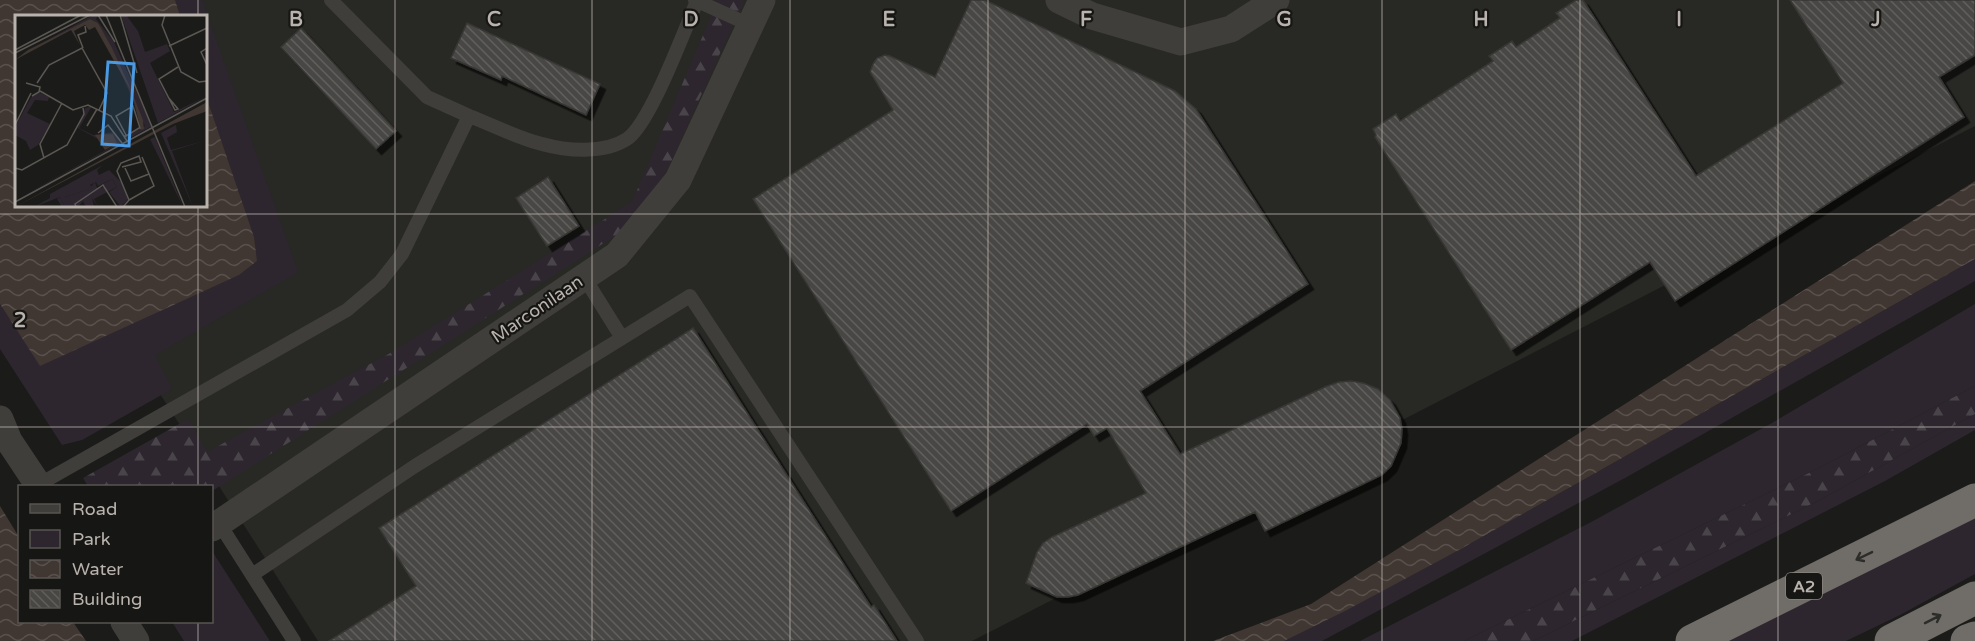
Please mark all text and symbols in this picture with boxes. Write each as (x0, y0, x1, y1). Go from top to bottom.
text: B (289, 8, 303, 32)
text: C (487, 8, 501, 32)
text: D (683, 8, 699, 32)
text: E (883, 8, 896, 32)
text: F (1080, 8, 1092, 32)
text: G (1276, 8, 1292, 32)
text: H (1473, 8, 1489, 32)
text: I (1676, 8, 1682, 32)
text: J (1870, 8, 1881, 32)
inset map (15, 15, 207, 207)
street label: Marconilaan (487, 270, 587, 348)
text: 2 (14, 309, 26, 333)
legend (18, 485, 213, 623)
text: Road (72, 498, 117, 520)
text: Park (72, 528, 111, 550)
one-way arrow (1855, 551, 1873, 562)
text: Water (72, 558, 123, 580)
road number: A2 (1786, 573, 1822, 599)
text: Building (72, 588, 142, 610)
one-way arrow (1924, 613, 1942, 624)

